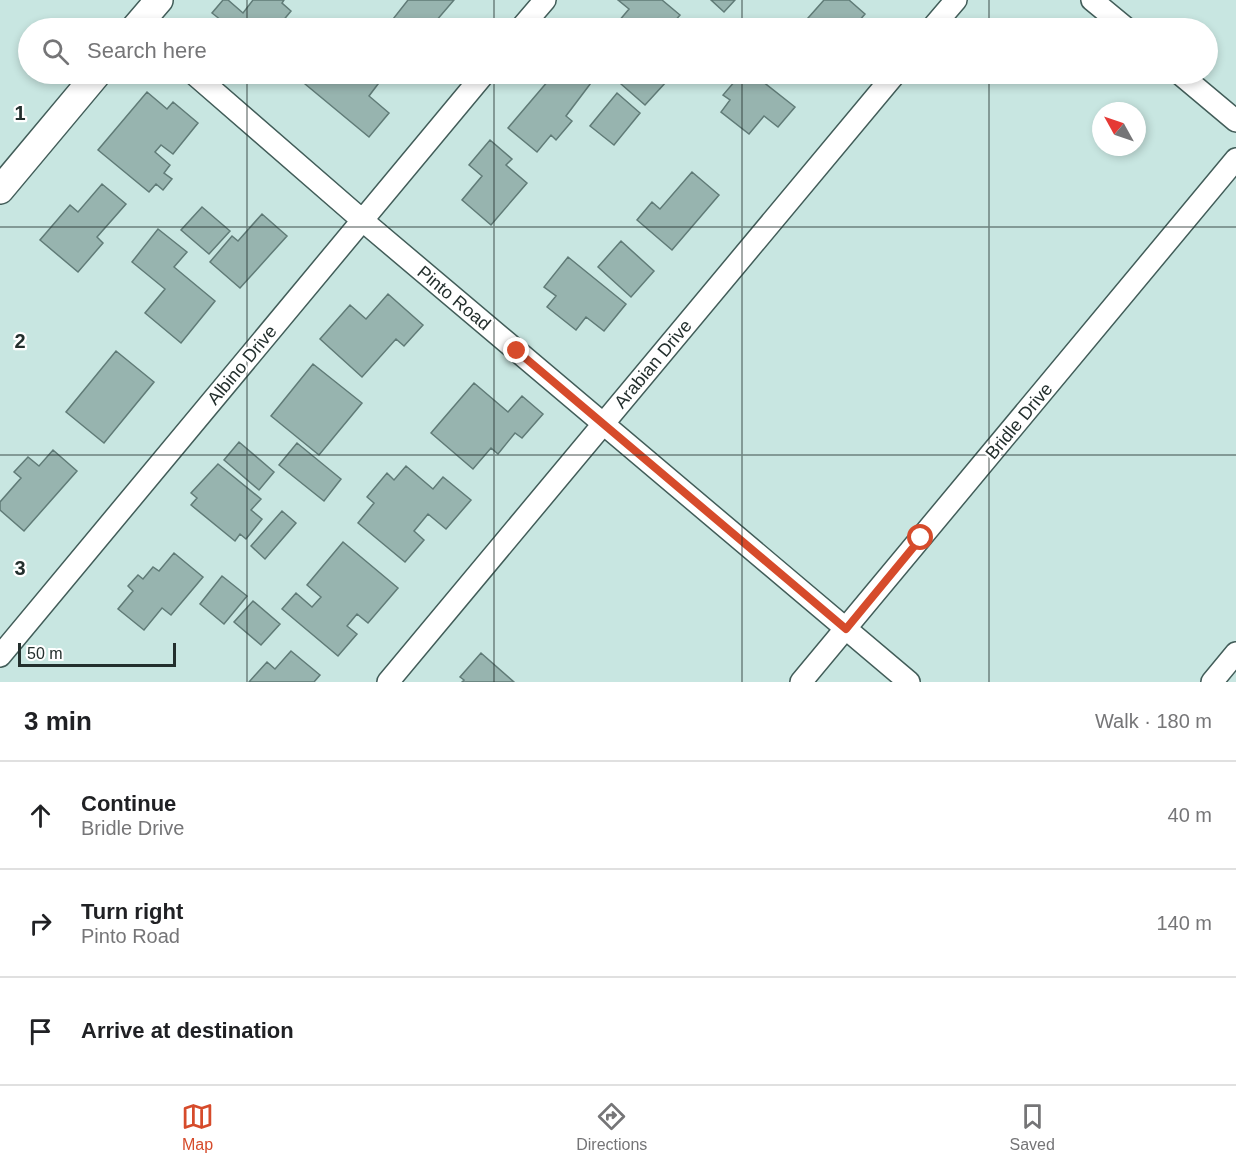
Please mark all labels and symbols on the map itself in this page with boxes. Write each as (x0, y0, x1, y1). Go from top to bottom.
text: 1 (14, 102, 26, 124)
north arrow (1092, 102, 1146, 156)
street label: Pinto Road (413, 262, 495, 334)
street label: Arabian Drive (610, 316, 696, 412)
street label: Albino Drive (203, 321, 281, 409)
text: 2 (14, 330, 26, 352)
route end (503, 337, 529, 363)
street label: Bridle Drive (981, 379, 1057, 463)
route start (907, 524, 933, 550)
text: 3 (14, 557, 26, 579)
scale bar (18, 640, 176, 668)

